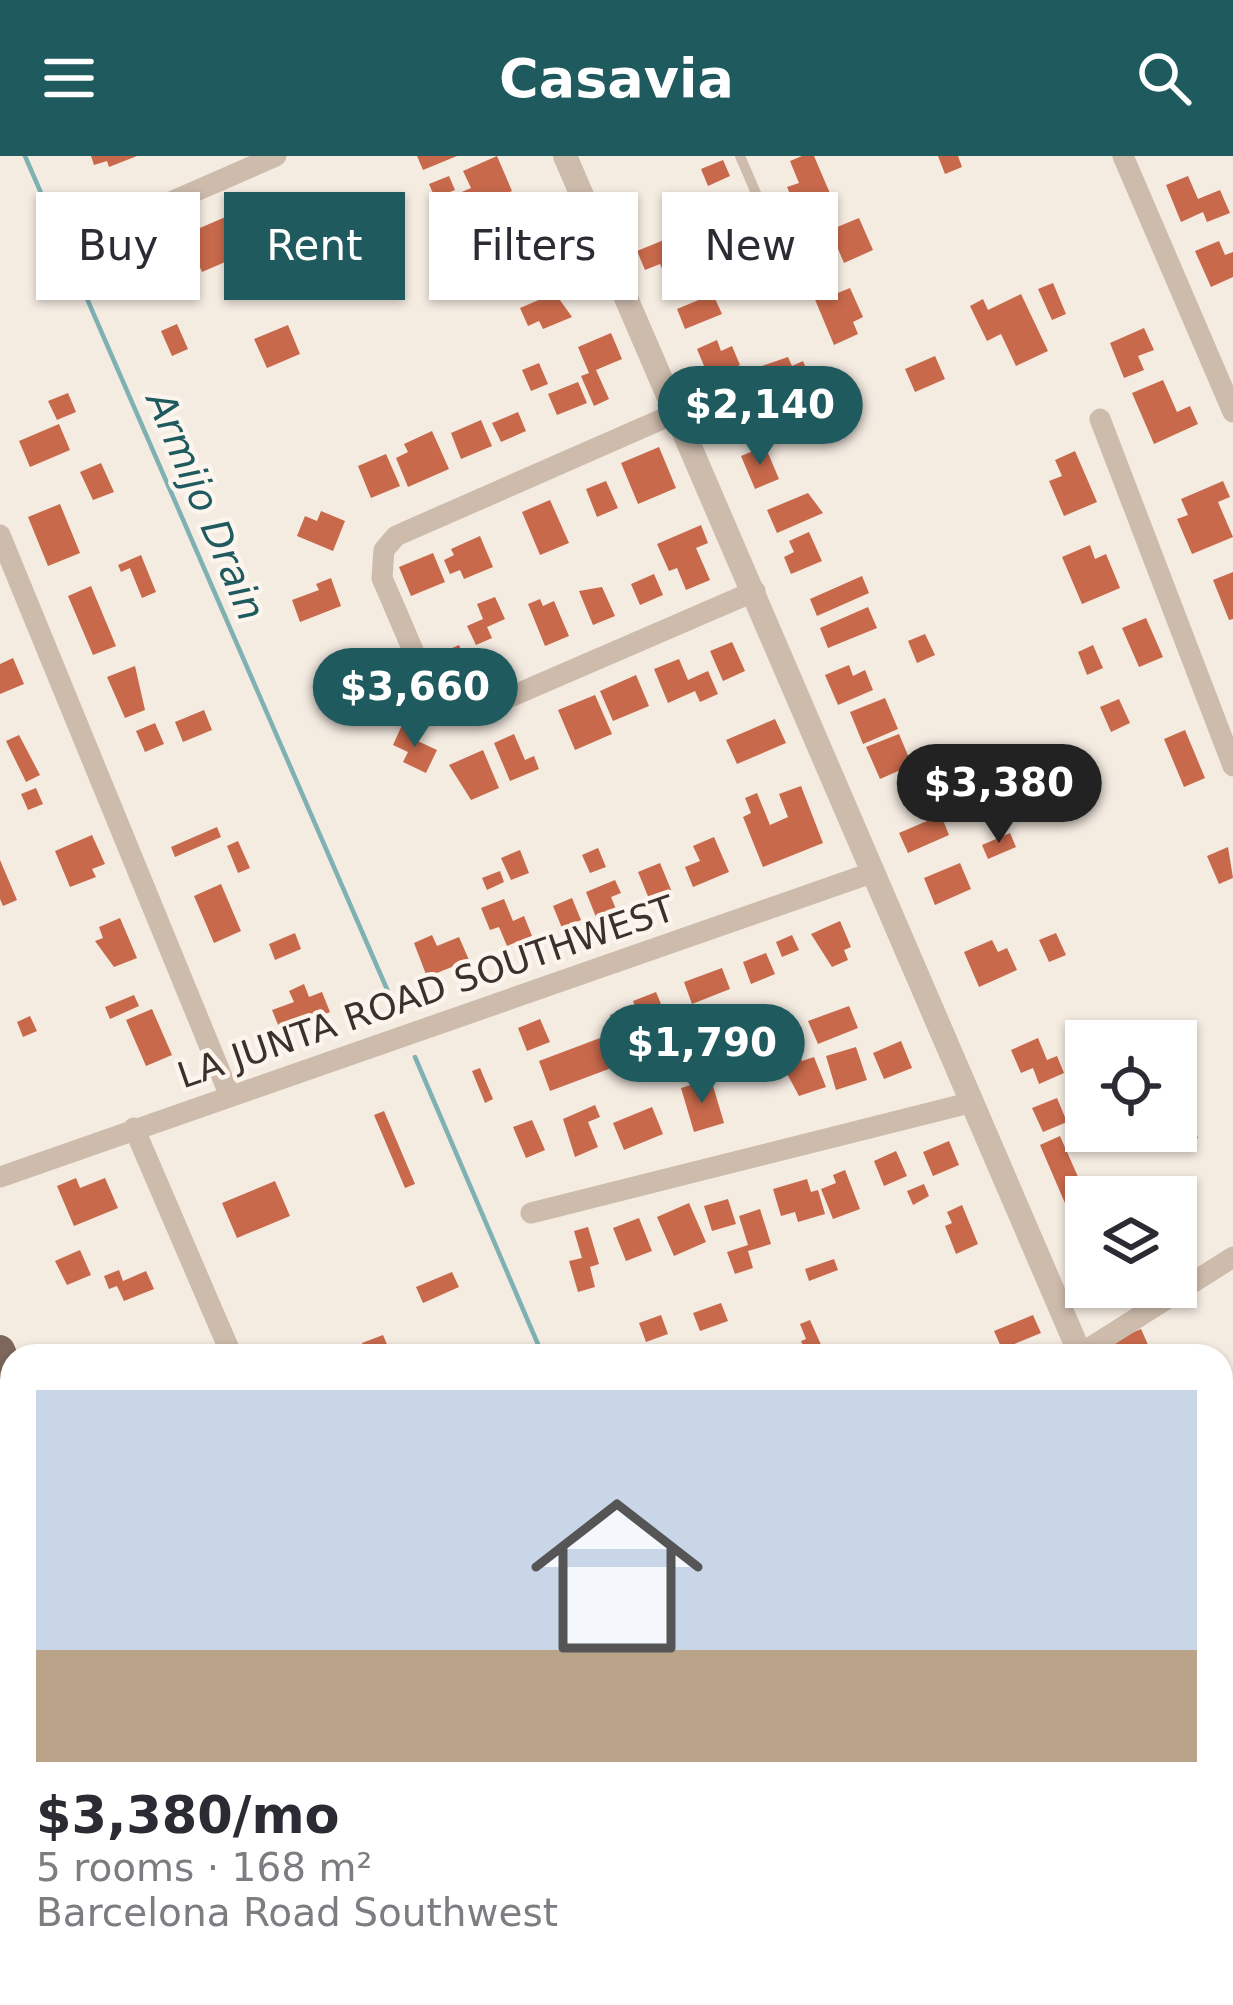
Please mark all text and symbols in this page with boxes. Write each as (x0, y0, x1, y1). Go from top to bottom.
icon: menu (36, 45, 102, 111)
icon: search (1131, 45, 1197, 111)
text: Casavia (499, 47, 734, 110)
chip: Buy (36, 192, 200, 300)
chip: Rent (224, 192, 405, 300)
chip: Filters (429, 192, 638, 300)
chip: New (662, 192, 838, 300)
pin: $2,140 (662, 366, 858, 468)
water label: Armijo Drain (136, 382, 274, 627)
text: $2,140 (685, 382, 835, 427)
pin: $3,660 (317, 648, 513, 750)
text: $3,660 (340, 664, 490, 709)
pin: $3,380 (901, 744, 1097, 846)
text: $3,380 (924, 760, 1074, 805)
street label: LA JUNTA ROAD SOUTHWEST (172, 887, 681, 1096)
pin: $1,790 (604, 1004, 800, 1106)
text: $1,790 (627, 1020, 777, 1065)
map controls (1065, 1020, 1197, 1308)
button: locate (1065, 1020, 1197, 1152)
button: layers (1065, 1176, 1197, 1308)
icon: home (509, 1468, 725, 1684)
text: $3,380/mo (36, 1786, 340, 1845)
text: 5 rooms · 168 m² (36, 1845, 372, 1890)
text: Barcelona Road Southwest (36, 1890, 558, 1935)

